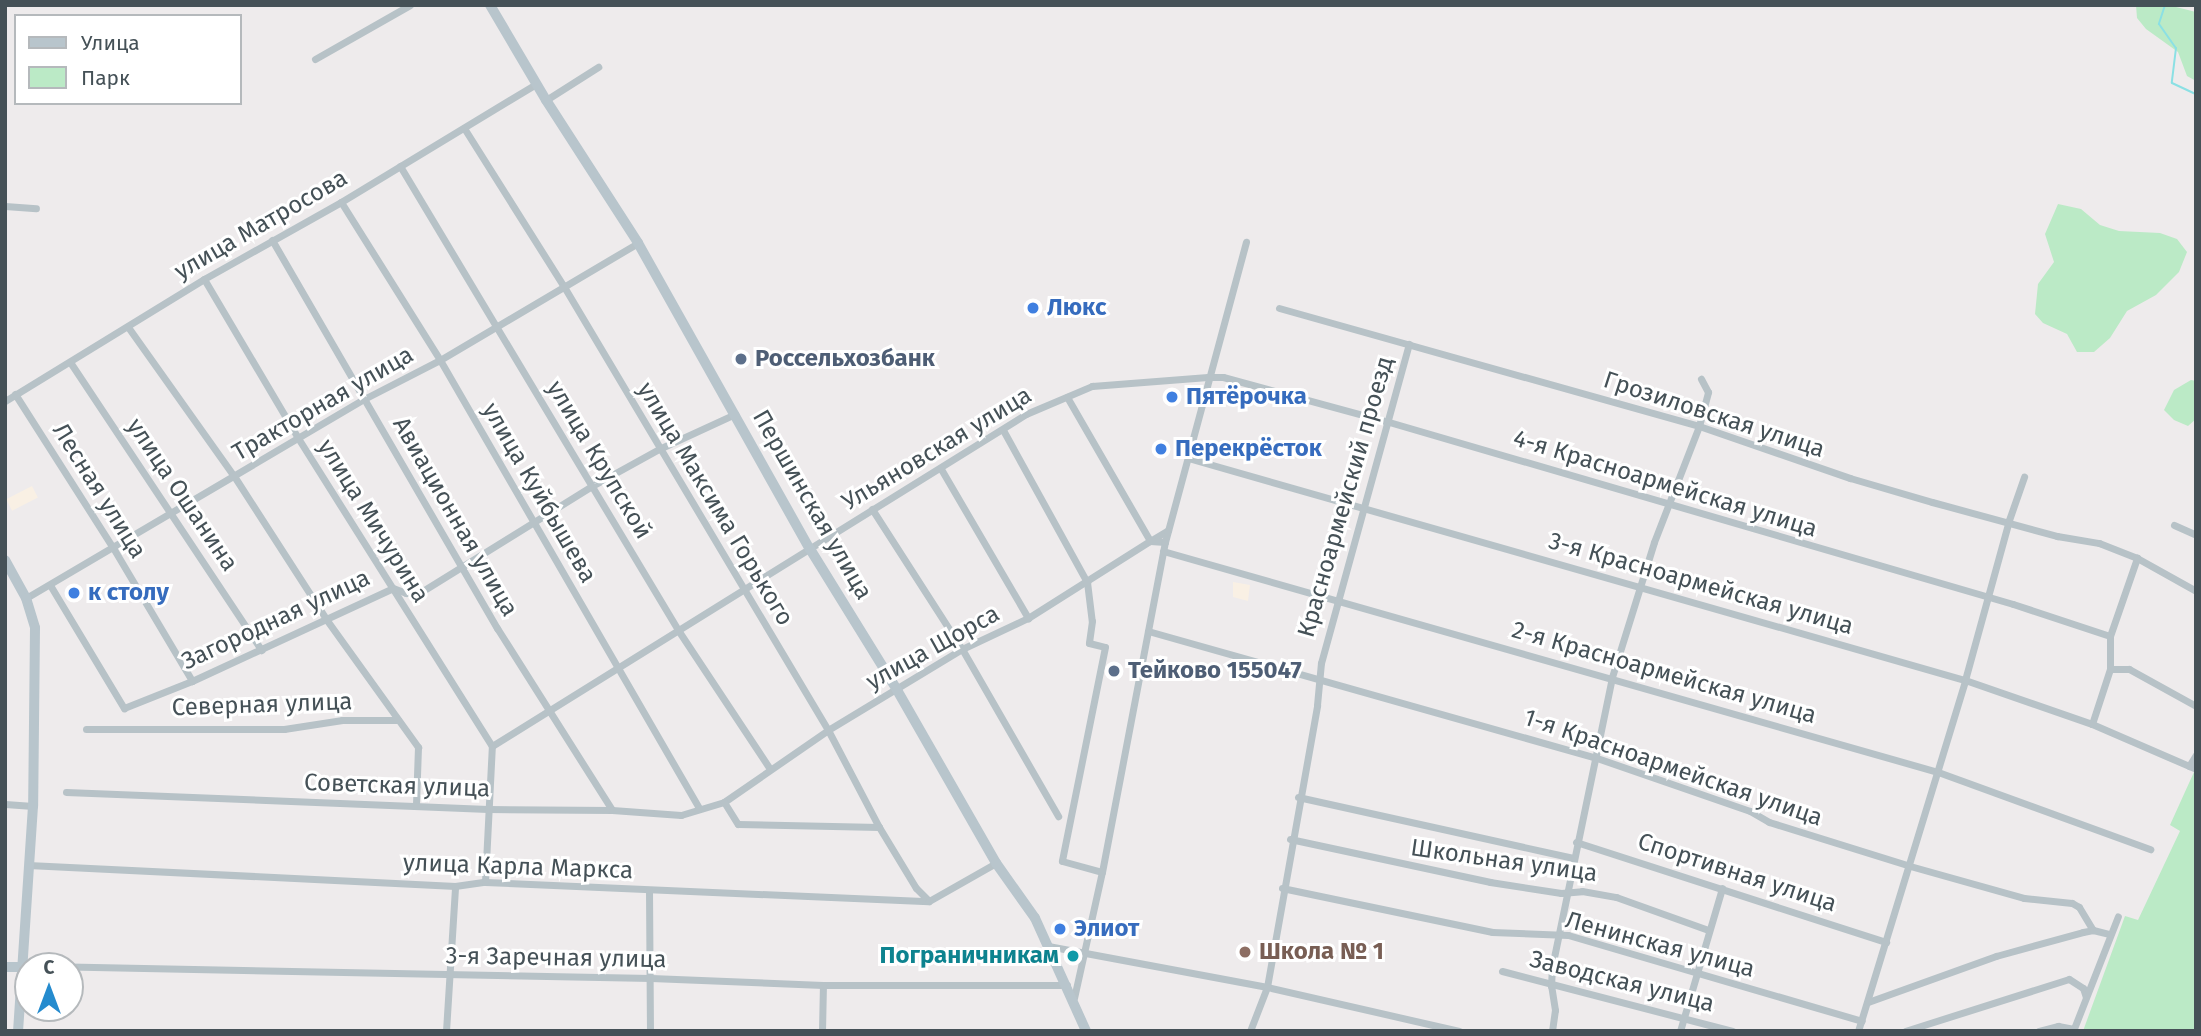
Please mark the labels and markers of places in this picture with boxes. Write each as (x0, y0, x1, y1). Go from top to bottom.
place label: Люкс (1047, 294, 1106, 322)
marker: Люкс (1025, 300, 1041, 316)
place label: Россельхозбанк (755, 345, 935, 373)
marker: Россельхозбанк (733, 351, 749, 367)
place label: Пятёрочка (1186, 383, 1307, 411)
marker: Пятёрочка (1164, 389, 1180, 405)
place label: Перекрёсток (1175, 435, 1322, 463)
marker: Перекрёсток (1153, 441, 1169, 457)
place label: к столу (88, 579, 169, 607)
marker: к столу (66, 585, 82, 601)
place label: Тейково 155047 (1128, 657, 1302, 685)
marker: Тейково 155047 (1106, 663, 1122, 679)
place label: Элиот (1074, 915, 1139, 943)
marker: Элиот (1052, 921, 1068, 937)
place label: Школа № 1 (1259, 938, 1384, 966)
place label: Пограничникам (880, 942, 1059, 970)
marker: Школа № 1 (1237, 944, 1253, 960)
marker: Пограничникам (1065, 948, 1081, 964)

